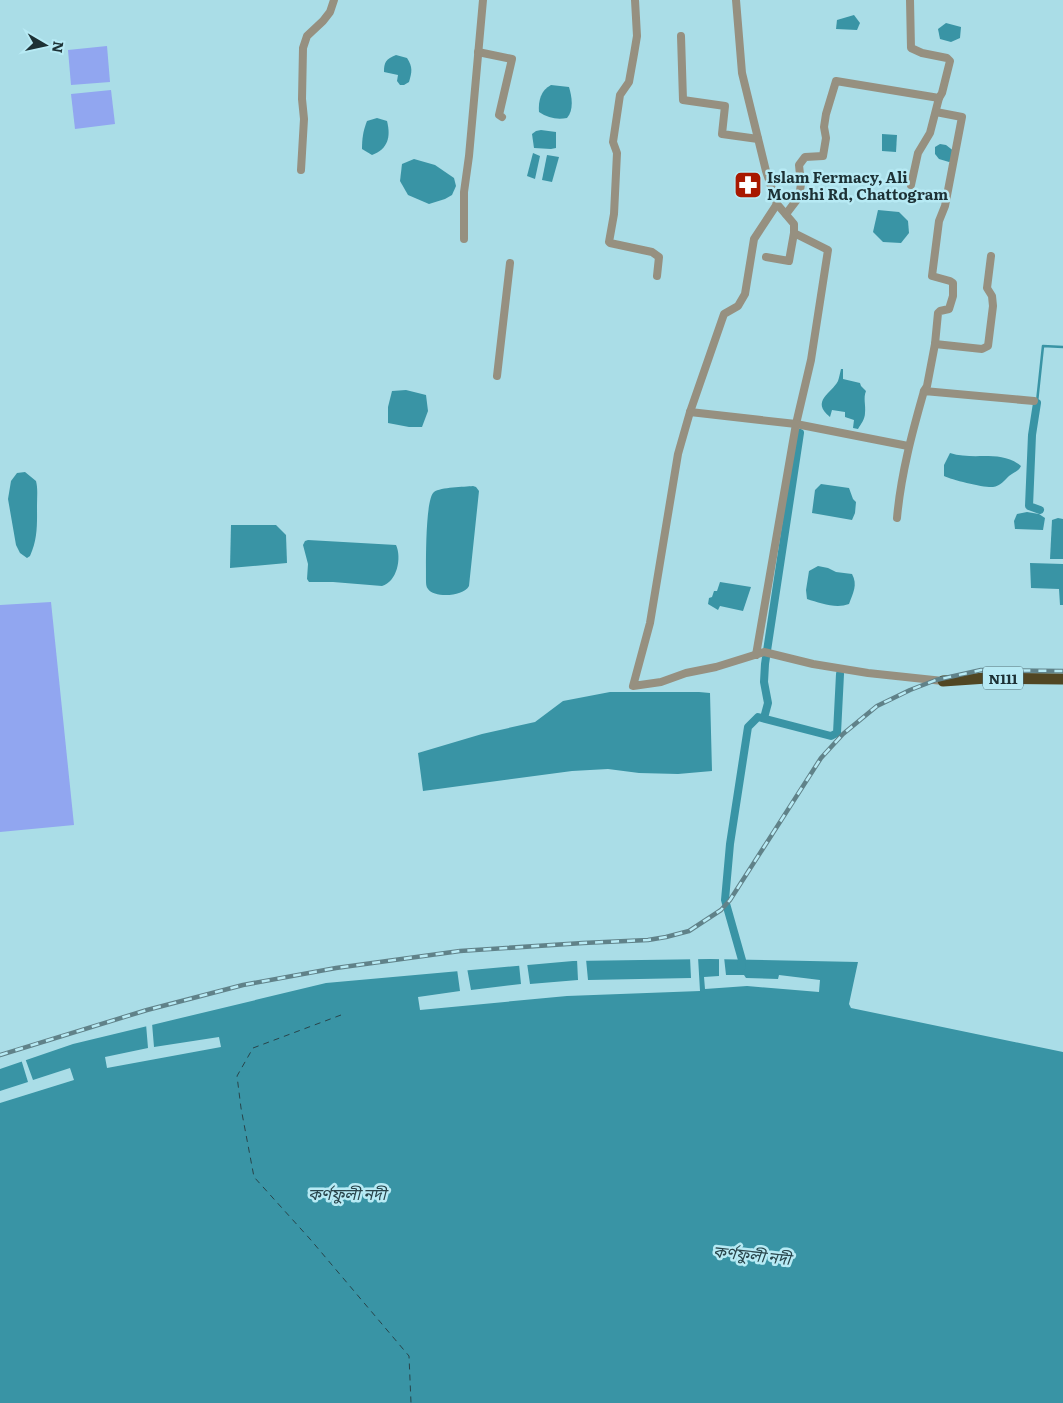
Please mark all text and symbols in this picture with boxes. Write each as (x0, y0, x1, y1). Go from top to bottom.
north arrow (20, 20, 70, 70)
text: N (48, 40, 70, 55)
place label: Islam Fermacy, Ali Monshi Rd, Chattogram (767, 165, 948, 205)
pharmacy icon: Islam Fermacy, Ali Monshi Rd, Chattogram (733, 170, 763, 200)
road number: N111 (983, 666, 1023, 690)
water label: কর্ণফুলী নদী (308, 1181, 389, 1205)
water label: কর্ণফুলী নদী (712, 1238, 795, 1270)

